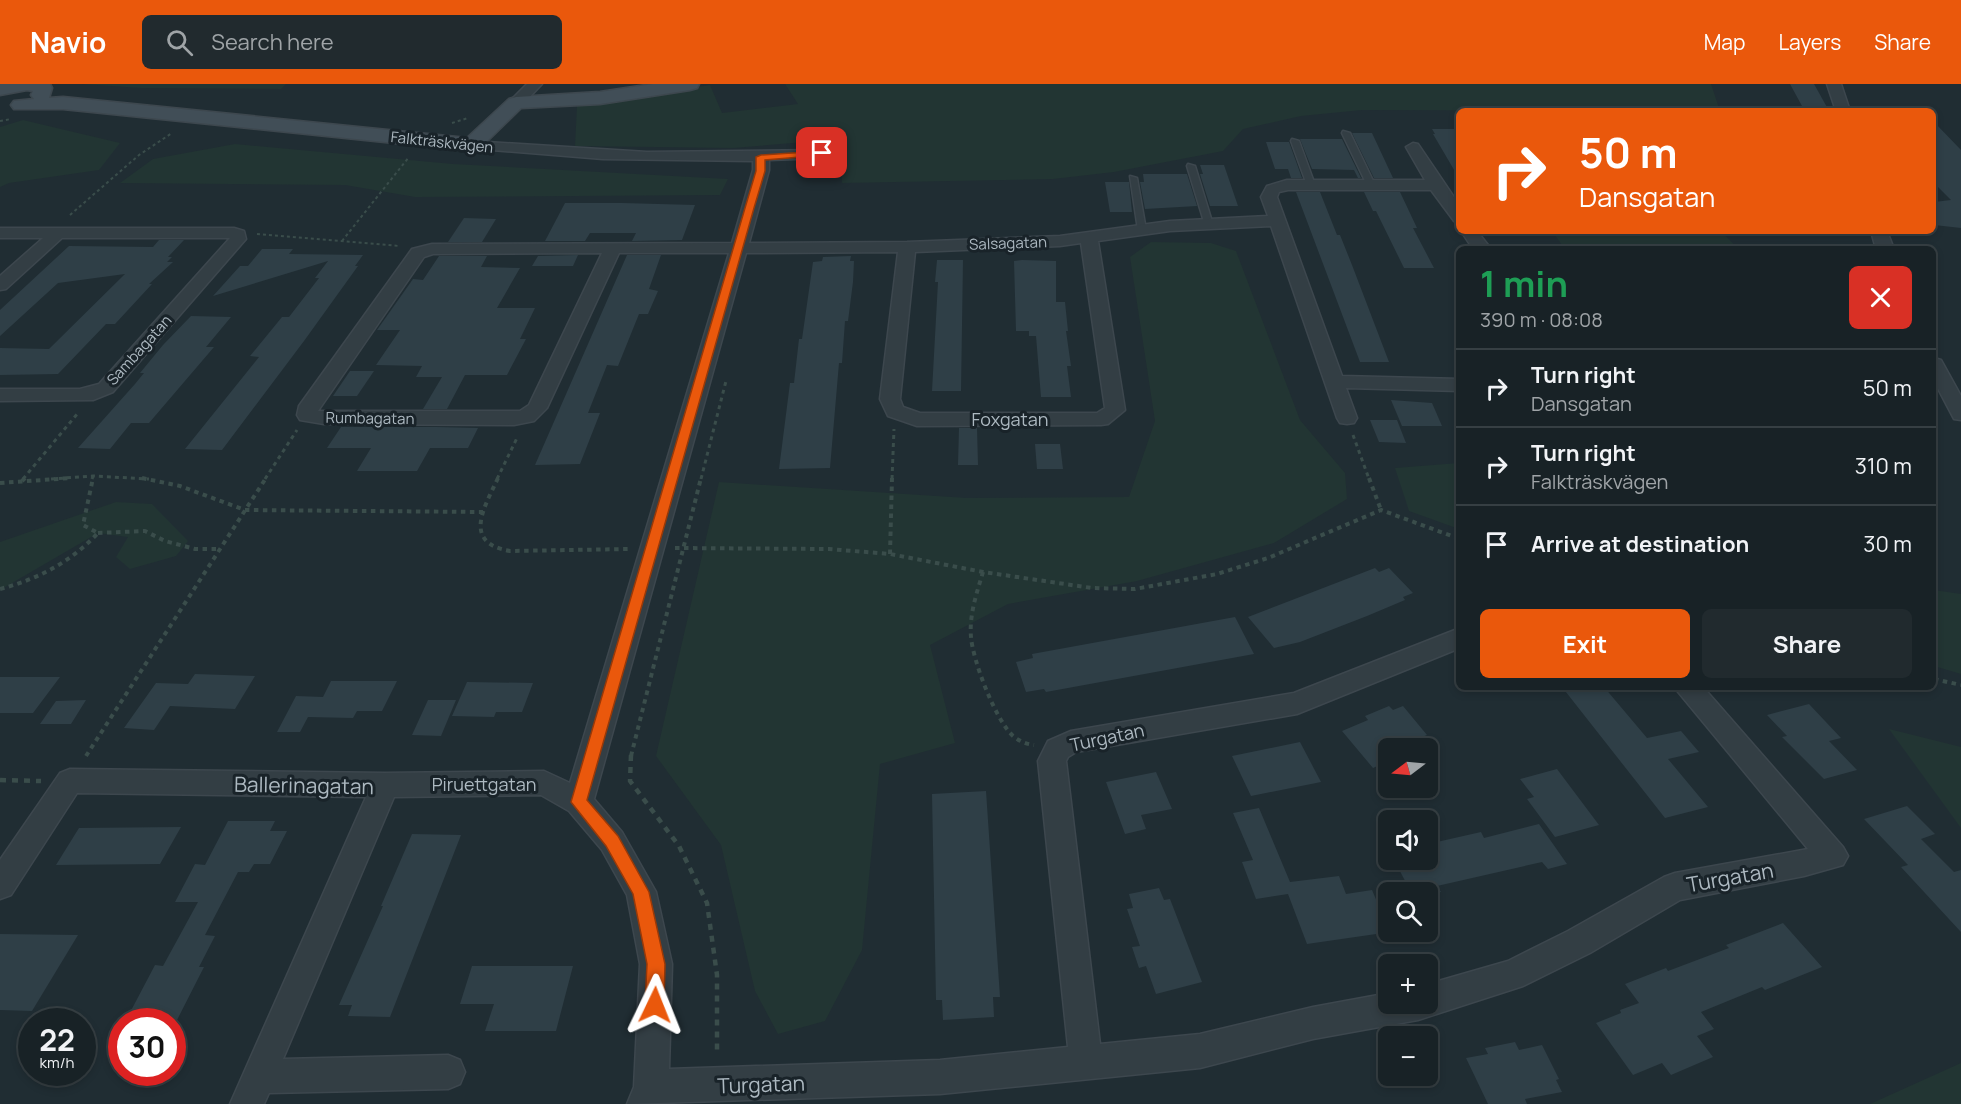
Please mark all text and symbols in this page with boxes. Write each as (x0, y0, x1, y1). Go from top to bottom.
search box (142, 15, 562, 69)
text: Navio (30, 23, 106, 61)
icon: search (163, 26, 196, 59)
text: Search here (211, 27, 334, 57)
text: Map (1704, 28, 1745, 56)
text: Layers (1778, 28, 1841, 56)
text: Share (1874, 28, 1931, 56)
text: 50 m (1579, 123, 1677, 181)
street label: Falkträskvägen (390, 126, 494, 158)
pin (796, 127, 847, 178)
icon: right (1480, 132, 1558, 210)
icon: arrive (805, 136, 838, 169)
text: Dansgatan (1579, 178, 1715, 215)
street label: Salsagatan (969, 231, 1047, 255)
text: 1 min (1480, 259, 1568, 308)
button: close (1849, 266, 1912, 329)
text: 390 m · 08:08 (1480, 306, 1603, 333)
street label: Sambagatan (102, 310, 176, 390)
text: Turn right (1531, 360, 1636, 390)
icon: right (1480, 372, 1513, 405)
text: 50 m (1863, 373, 1912, 403)
text: Dansgatan (1531, 390, 1632, 417)
street label: Rumbagatan (325, 407, 415, 429)
street label: Foxgatan (972, 407, 1048, 431)
text: Turn right (1531, 438, 1636, 468)
icon: right (1480, 450, 1513, 483)
text: 310 m (1855, 451, 1912, 481)
text: Falkträskvägen (1531, 468, 1669, 495)
icon: arrive (1480, 528, 1513, 561)
text: Arrive at destination (1531, 529, 1749, 559)
text: 30 m (1863, 529, 1912, 559)
button: Exit (1480, 609, 1690, 678)
button: Share (1702, 609, 1912, 678)
street label: Turgatan (1068, 717, 1146, 757)
north arrow (1378, 738, 1438, 798)
map controls (1378, 738, 1438, 1086)
street label: Ballerinagatan (234, 770, 374, 800)
street label: Piruettgatan (432, 772, 536, 796)
button: sound (1378, 810, 1438, 870)
street label: Turgatan (1684, 856, 1776, 898)
button: search (1378, 882, 1438, 942)
button: + (1378, 954, 1438, 1014)
position arrow (623, 973, 687, 1037)
speed limit sign: 30 (108, 1008, 186, 1086)
text: 22 (39, 1019, 75, 1060)
button: − (1378, 1026, 1438, 1086)
text: km/h (40, 1052, 74, 1073)
street label: Turgatan (717, 1068, 805, 1100)

